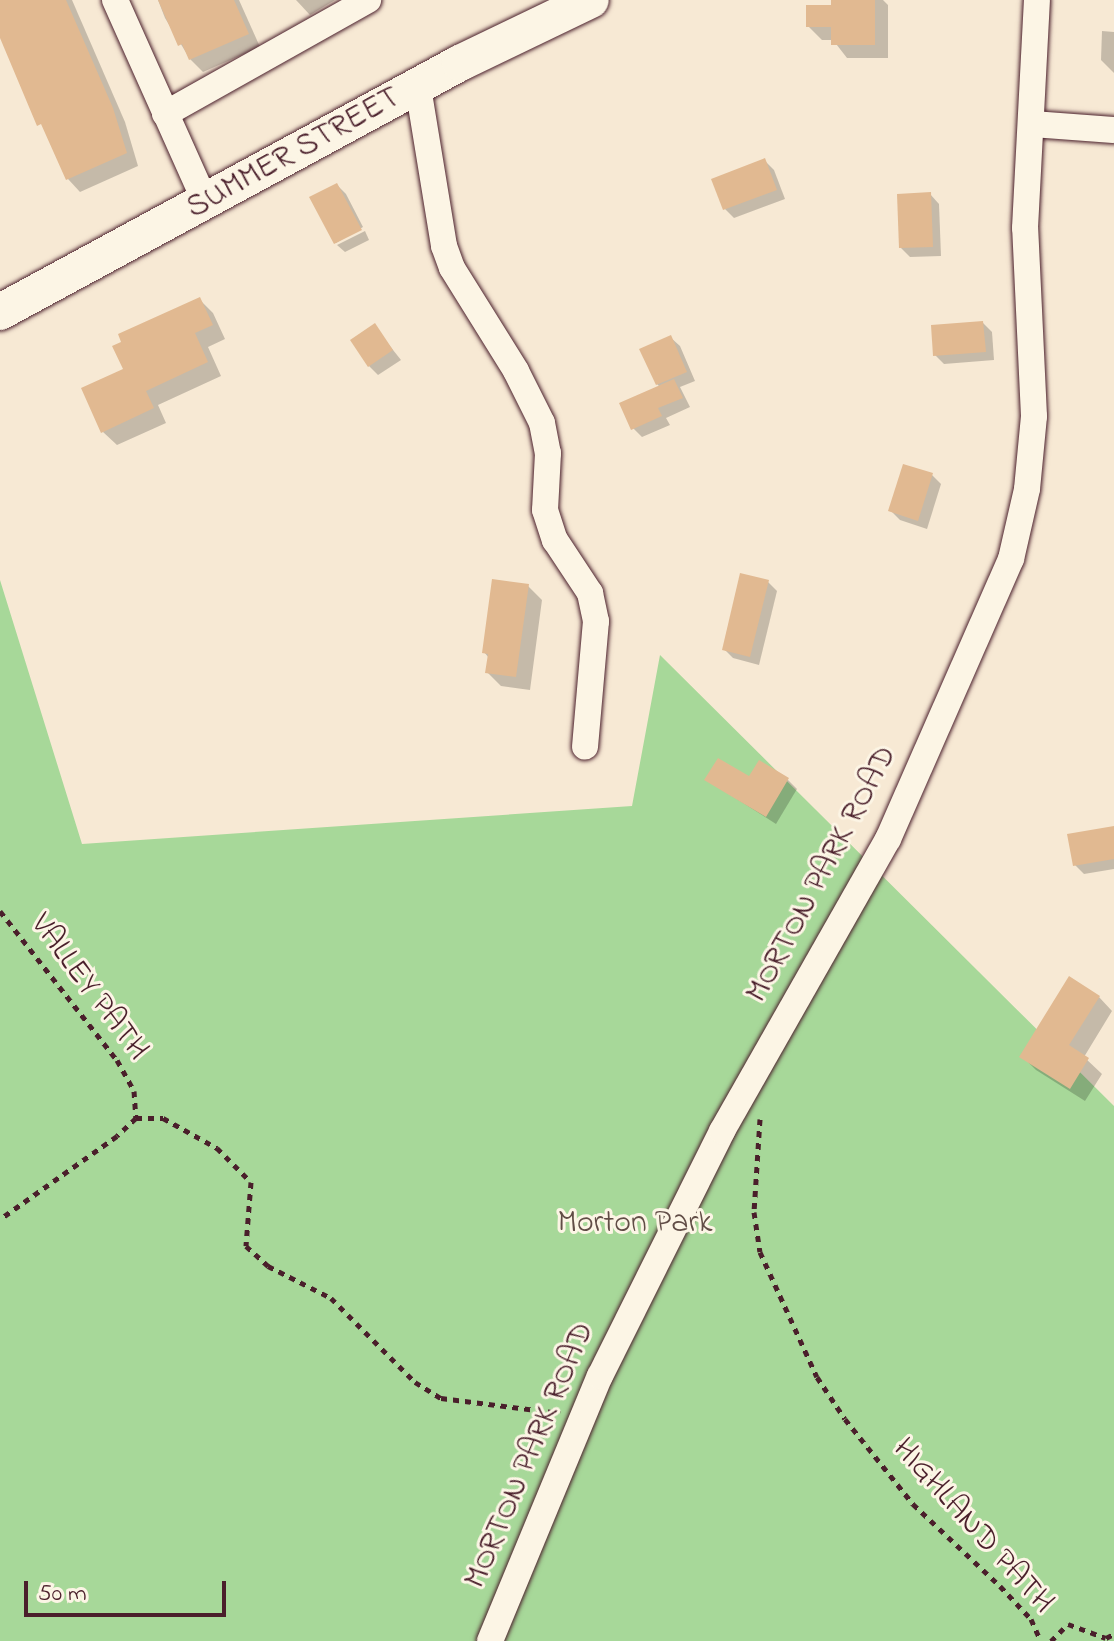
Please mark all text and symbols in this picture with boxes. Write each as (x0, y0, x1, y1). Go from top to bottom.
street label: SUMMER STREET (180, 79, 408, 229)
street label: MORTON PARK ROAD (739, 740, 907, 1010)
street label: VALLEY PATH (20, 907, 156, 1069)
park label: Morton Park (558, 1205, 712, 1243)
street label: MORTON PARK ROAD (458, 1317, 604, 1595)
street label: HIGHLAND PATH (883, 1431, 1061, 1623)
scale bar (28, 1565, 230, 1615)
text: 50 m (38, 1577, 87, 1612)

